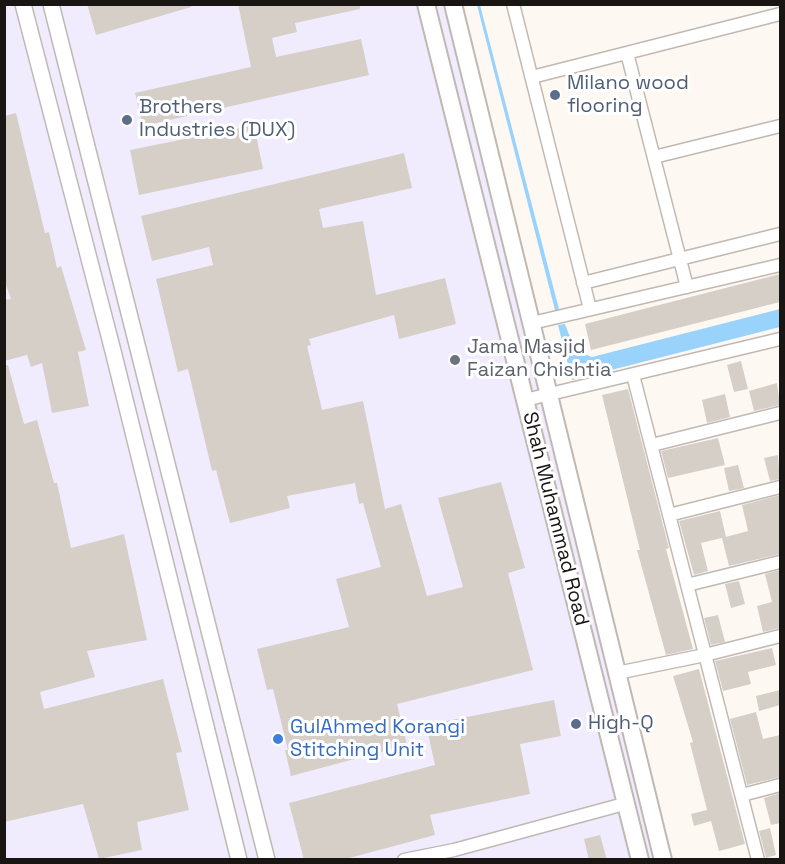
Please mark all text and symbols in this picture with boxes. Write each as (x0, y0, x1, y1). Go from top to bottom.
place label: Milano wood flooring (567, 72, 689, 119)
marker: Milano wood flooring (548, 88, 562, 102)
place label: Brothers Industries (DUX) (139, 96, 295, 143)
marker: Brothers Industries (DUX) (120, 113, 134, 127)
place label: Jama Masjid Faizan Chishtia (467, 336, 611, 383)
marker: Jama Masjid Faizan Chishtia (448, 353, 462, 367)
street label: Shah Muhammad Road (517, 410, 593, 628)
place label: High-Q (588, 712, 654, 736)
place label: GulAhmed Korangi Stitching Unit (290, 716, 465, 763)
marker: High-Q (569, 717, 583, 731)
marker: GulAhmed Korangi Stitching Unit (271, 732, 285, 746)

